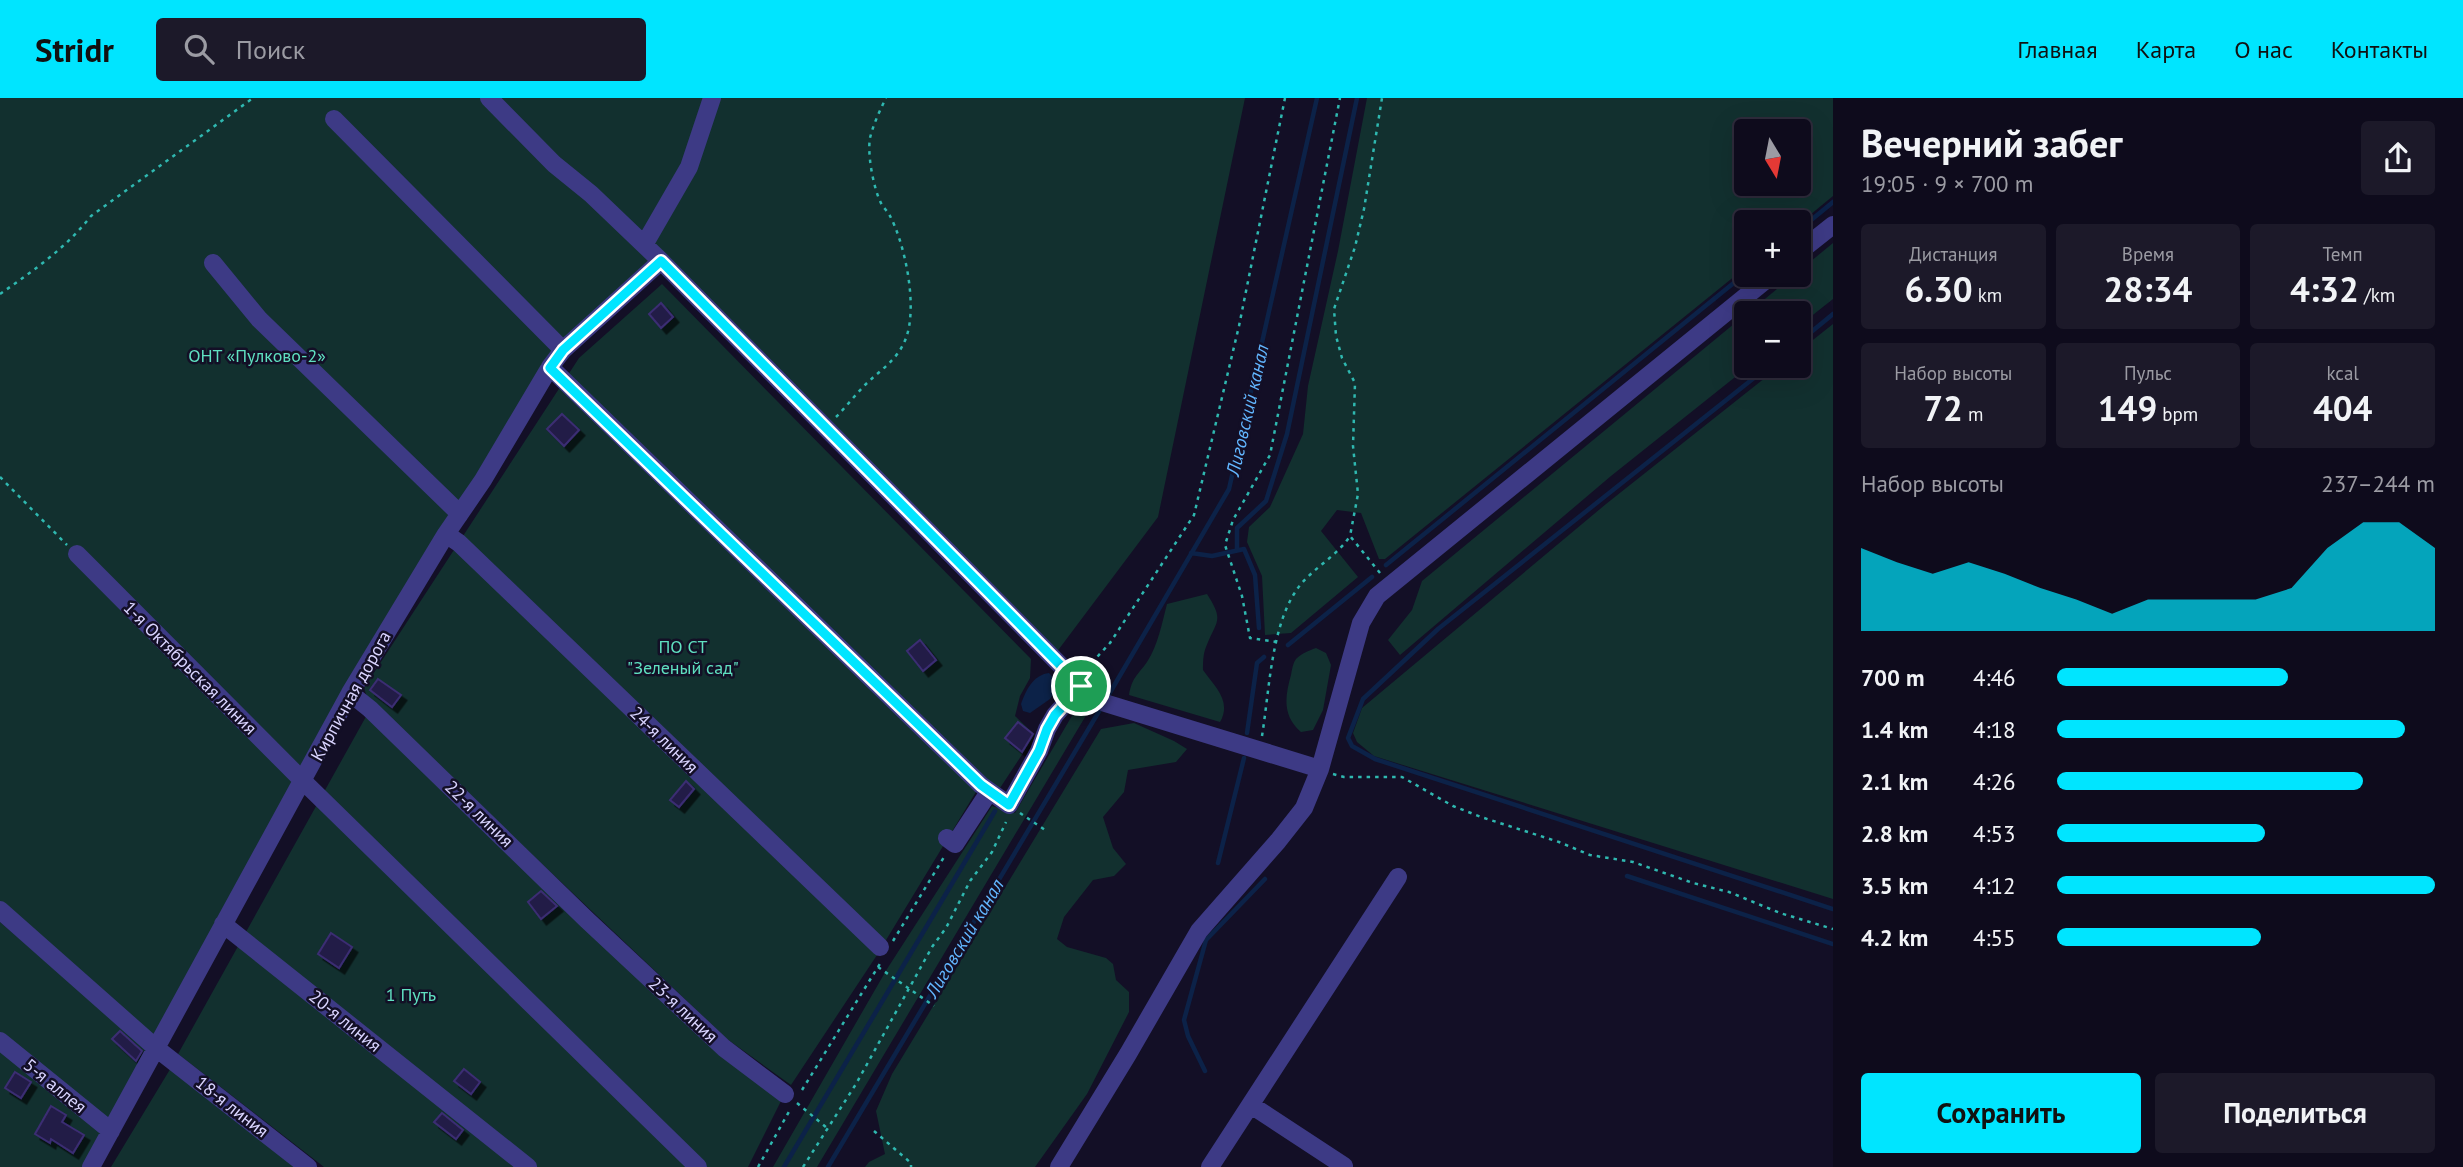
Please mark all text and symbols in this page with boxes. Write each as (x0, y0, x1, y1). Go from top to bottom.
search box (156, 18, 646, 81)
text: Stridr (35, 28, 114, 71)
icon: search (180, 30, 218, 68)
text: Поиск (236, 33, 305, 66)
text: Главная (2017, 34, 2098, 65)
text: Карта (2136, 34, 2196, 65)
text: О нас (2234, 34, 2293, 65)
text: Контакты (2331, 34, 2428, 65)
text: Вечерний забег (1861, 118, 2122, 167)
north arrow (1734, 119, 1811, 196)
map controls (1734, 119, 1811, 378)
button: share (2361, 121, 2435, 195)
text: 19:05 · 9 × 700 m (1861, 169, 2033, 198)
button: + (1734, 210, 1811, 287)
text: Дистанция (1909, 242, 1998, 266)
text: Время (2122, 242, 2174, 266)
text: Темп (2323, 242, 2363, 266)
text: 6.30 (1904, 266, 1973, 312)
text: 28:34 (2104, 266, 2192, 312)
text: 4:32 (2290, 266, 2359, 312)
text: km (1973, 283, 2002, 307)
text: /km (2359, 283, 2395, 307)
button: − (1734, 301, 1811, 378)
water label: Лиговский канал (1220, 341, 1274, 479)
park label: ОНТ «Пулково-2» (188, 344, 326, 367)
text: Набор высоты (1894, 361, 2012, 385)
text: Пульс (2124, 361, 2172, 385)
text: kcal (2326, 361, 2359, 385)
text: 72 (1923, 385, 1963, 431)
text: 149 (2098, 385, 2157, 431)
text: 404 (2313, 385, 2372, 431)
text: m (1963, 402, 1983, 426)
text: bpm (2157, 402, 2198, 426)
text: Набор высоты (1861, 469, 2004, 498)
text: 237–244 m (2321, 469, 2435, 498)
street label: 1-я Октябрьская линия (119, 596, 262, 739)
street label: Кирпичная дорога (305, 627, 396, 765)
park label: ПО СТ "Зеленый сад" (627, 635, 739, 679)
pin (1051, 656, 1111, 716)
text: 700 m (1861, 663, 1924, 692)
text: 4:46 (1973, 663, 2016, 692)
icon: arrive (1062, 667, 1100, 705)
street label: 24-я линия (625, 701, 703, 778)
text: 1.4 km (1861, 715, 1928, 744)
text: 4:18 (1973, 715, 2016, 744)
text: 2.1 km (1861, 767, 1928, 796)
text: 4:26 (1973, 767, 2016, 796)
street label: 22-я линия (440, 775, 518, 852)
text: 2.8 km (1861, 819, 1928, 848)
text: 4:53 (1973, 819, 2016, 848)
text: 3.5 km (1861, 871, 1928, 900)
text: 4:12 (1973, 871, 2016, 900)
water label: Лиговский канал (919, 874, 1009, 1003)
text: 4.2 km (1861, 923, 1928, 952)
text: 4:55 (1973, 923, 2016, 952)
street label: 23-я линия (644, 972, 723, 1048)
park label: 1 Путь (386, 983, 436, 1006)
street label: 20-я линия (304, 984, 386, 1057)
street label: 5-я аллея (19, 1053, 91, 1118)
street label: 18-я линия (191, 1071, 273, 1142)
button: Сохранить (1861, 1073, 2141, 1153)
button: Поделиться (2155, 1073, 2435, 1153)

